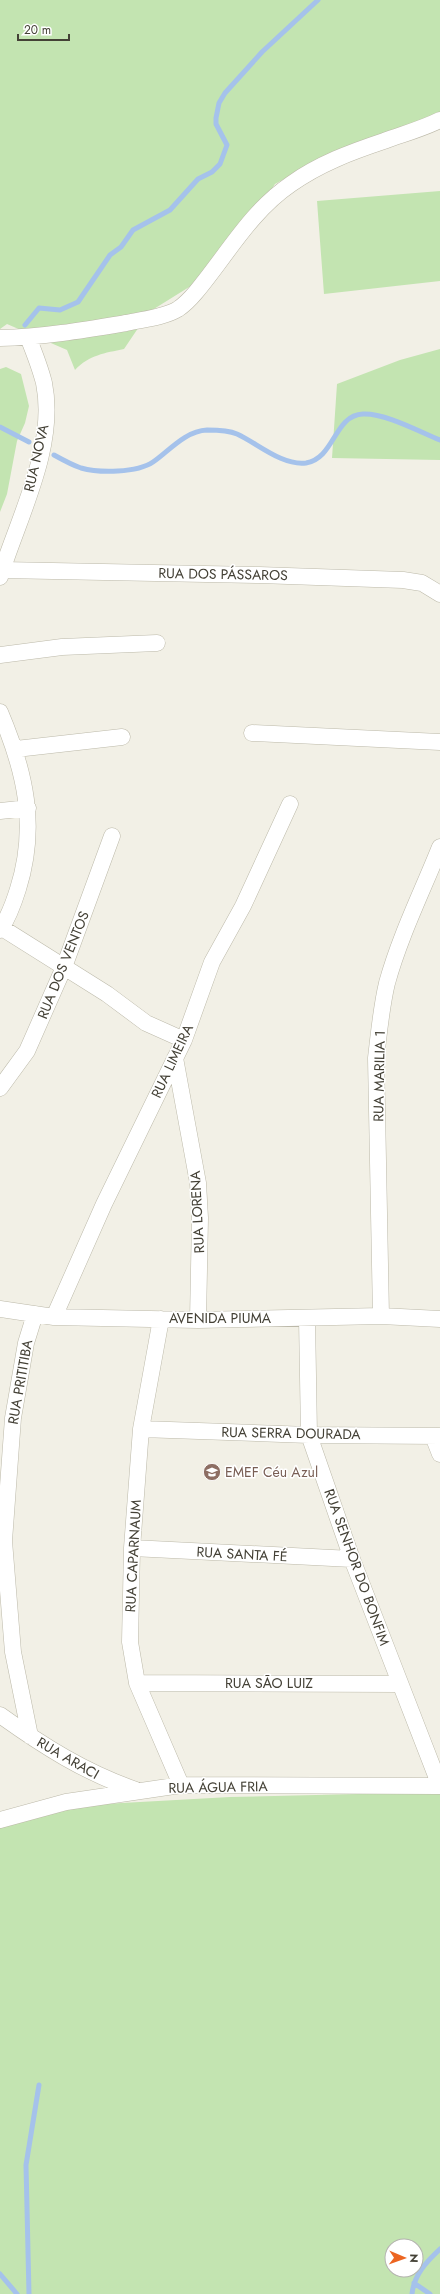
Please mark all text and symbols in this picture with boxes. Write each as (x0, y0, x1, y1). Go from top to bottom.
scale bar (18, 16, 69, 42)
text: 20 m (24, 21, 51, 39)
street label: RUA NOVA (19, 422, 54, 494)
street label: RUA DOS PÁSSAROS (158, 563, 288, 585)
street label: RUA DOS VENTOS (32, 908, 94, 1022)
street label: RUA LIMEIRA (146, 1020, 198, 1101)
street label: RUA MARILIA 1 (368, 1030, 390, 1122)
street label: RUA LORENA (185, 1169, 209, 1254)
street label: AVENIDA PIUMA (169, 1308, 272, 1328)
street label: RUA PRITITIBA (3, 1337, 37, 1426)
street label: RUA SERRA DOURADA (221, 1422, 362, 1444)
school or university icon: EMEF Céu Azul (202, 1462, 222, 1482)
place label: EMEF Céu Azul (225, 1462, 318, 1482)
street label: RUA SENHOR DO BONFIM (319, 1486, 395, 1648)
street label: RUA CAPARNAUM (120, 1499, 146, 1613)
street label: RUA SANTA FÉ (196, 1542, 288, 1566)
street label: RUA SÃO LUIZ (225, 1673, 313, 1693)
street label: RUA ARACI (33, 1732, 103, 1784)
street label: RUA ÁGUA FRIA (168, 1776, 269, 1798)
north arrow (384, 2238, 424, 2278)
text: N (406, 2254, 422, 2263)

